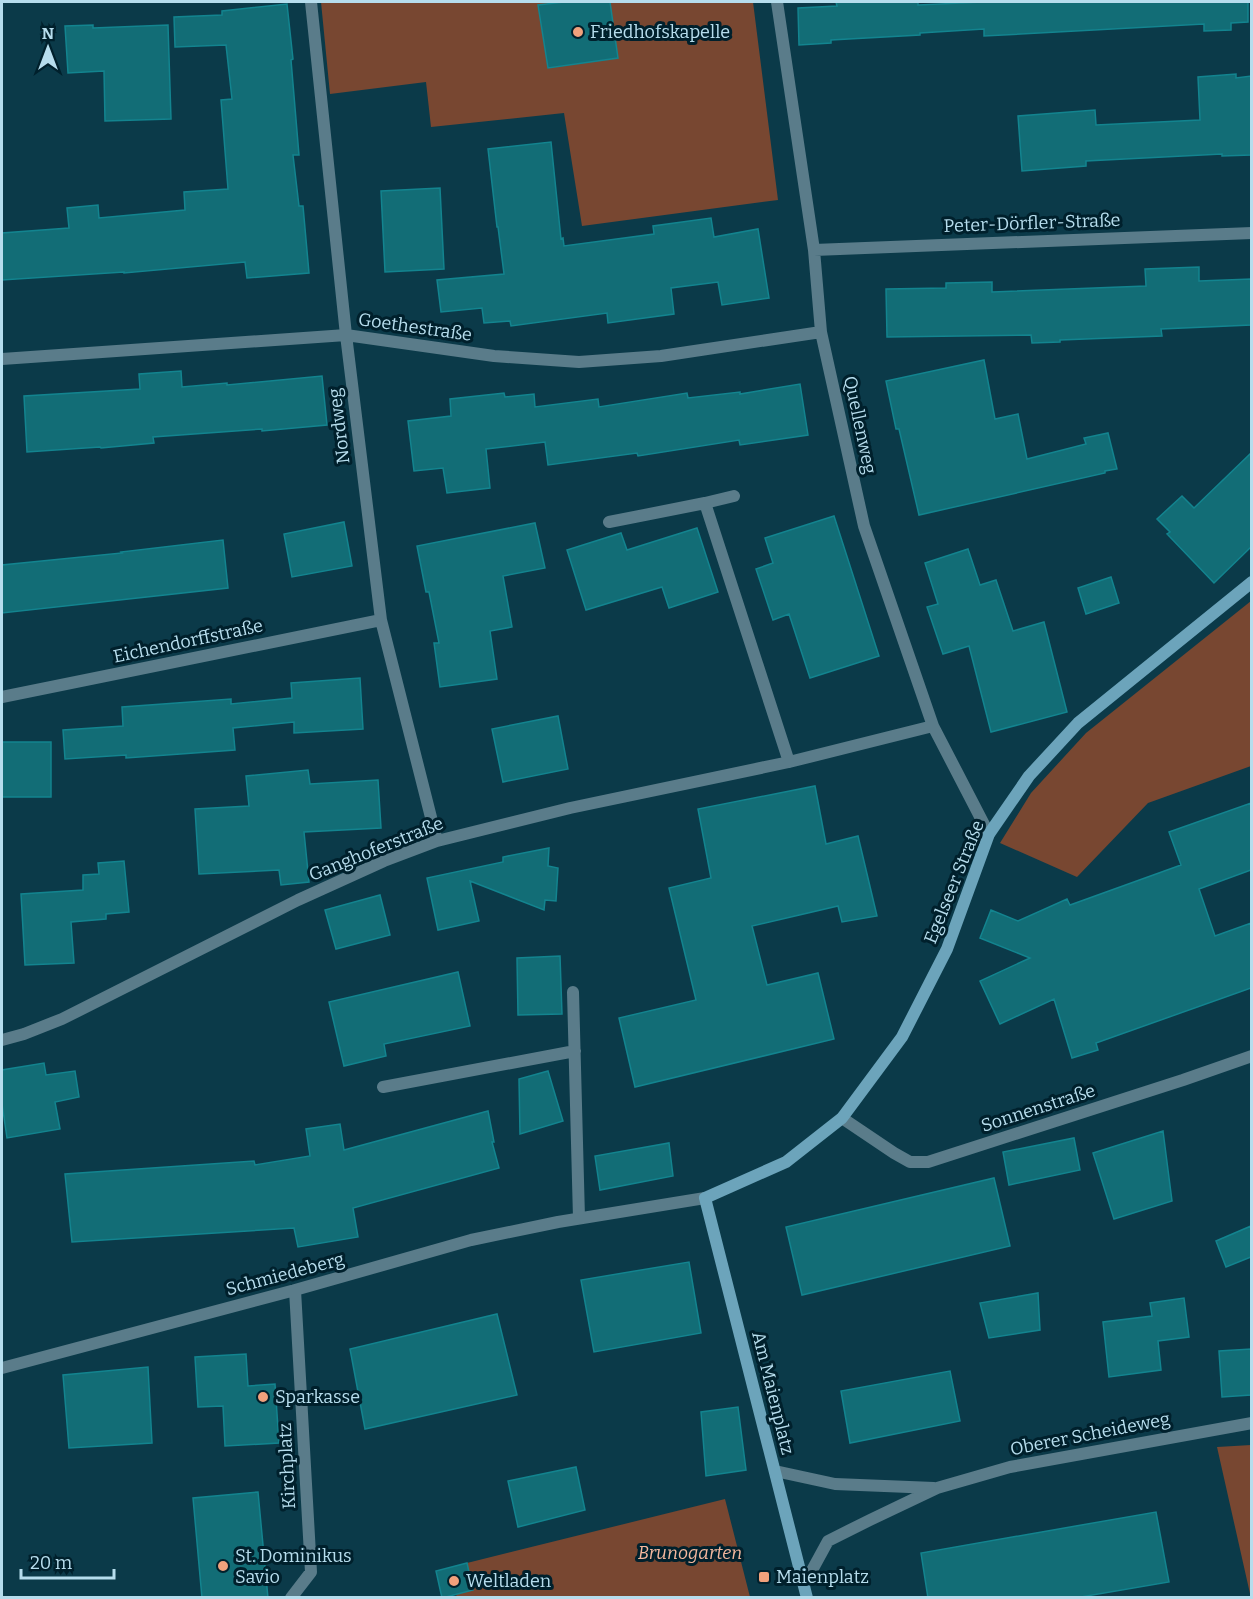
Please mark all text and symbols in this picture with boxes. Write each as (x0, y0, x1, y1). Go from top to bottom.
north arrow (18, 18, 78, 78)
place label: Friedhofskapelle (590, 21, 730, 43)
text: N (42, 24, 54, 43)
marker: Friedhofskapelle (571, 25, 585, 39)
street label: Peter-Dörfler-Straße (943, 209, 1121, 237)
street label: Goethestraße (357, 308, 473, 346)
street label: Quellenweg (839, 374, 881, 476)
street label: Nordweg (323, 387, 355, 465)
street label: Eichendorffstraße (111, 614, 265, 668)
street label: Ganghoferstraße (306, 812, 446, 886)
street label: Egelseer Straße (919, 817, 989, 947)
street label: Sonnenstraße (978, 1079, 1098, 1137)
street label: Schmiedeberg (223, 1248, 347, 1300)
street label: Am Maienplatz (747, 1329, 799, 1457)
place label: Sparkasse (275, 1386, 360, 1408)
marker: Sparkasse (256, 1390, 270, 1404)
street label: Oberer Scheideweg (1008, 1408, 1172, 1460)
street label: Kirchplatz (274, 1422, 300, 1510)
scale bar (21, 1542, 114, 1580)
park label: Brunogarten (638, 1542, 742, 1564)
place label: St. Dominikus Savio (235, 1545, 352, 1588)
text: 20 m (30, 1552, 72, 1574)
marker: St. Dominikus Savio (216, 1559, 230, 1573)
place label: Maienplatz (776, 1566, 869, 1588)
place label: Weltladen (466, 1570, 552, 1592)
marker: Maienplatz (757, 1570, 771, 1584)
marker: Weltladen (447, 1574, 461, 1588)

